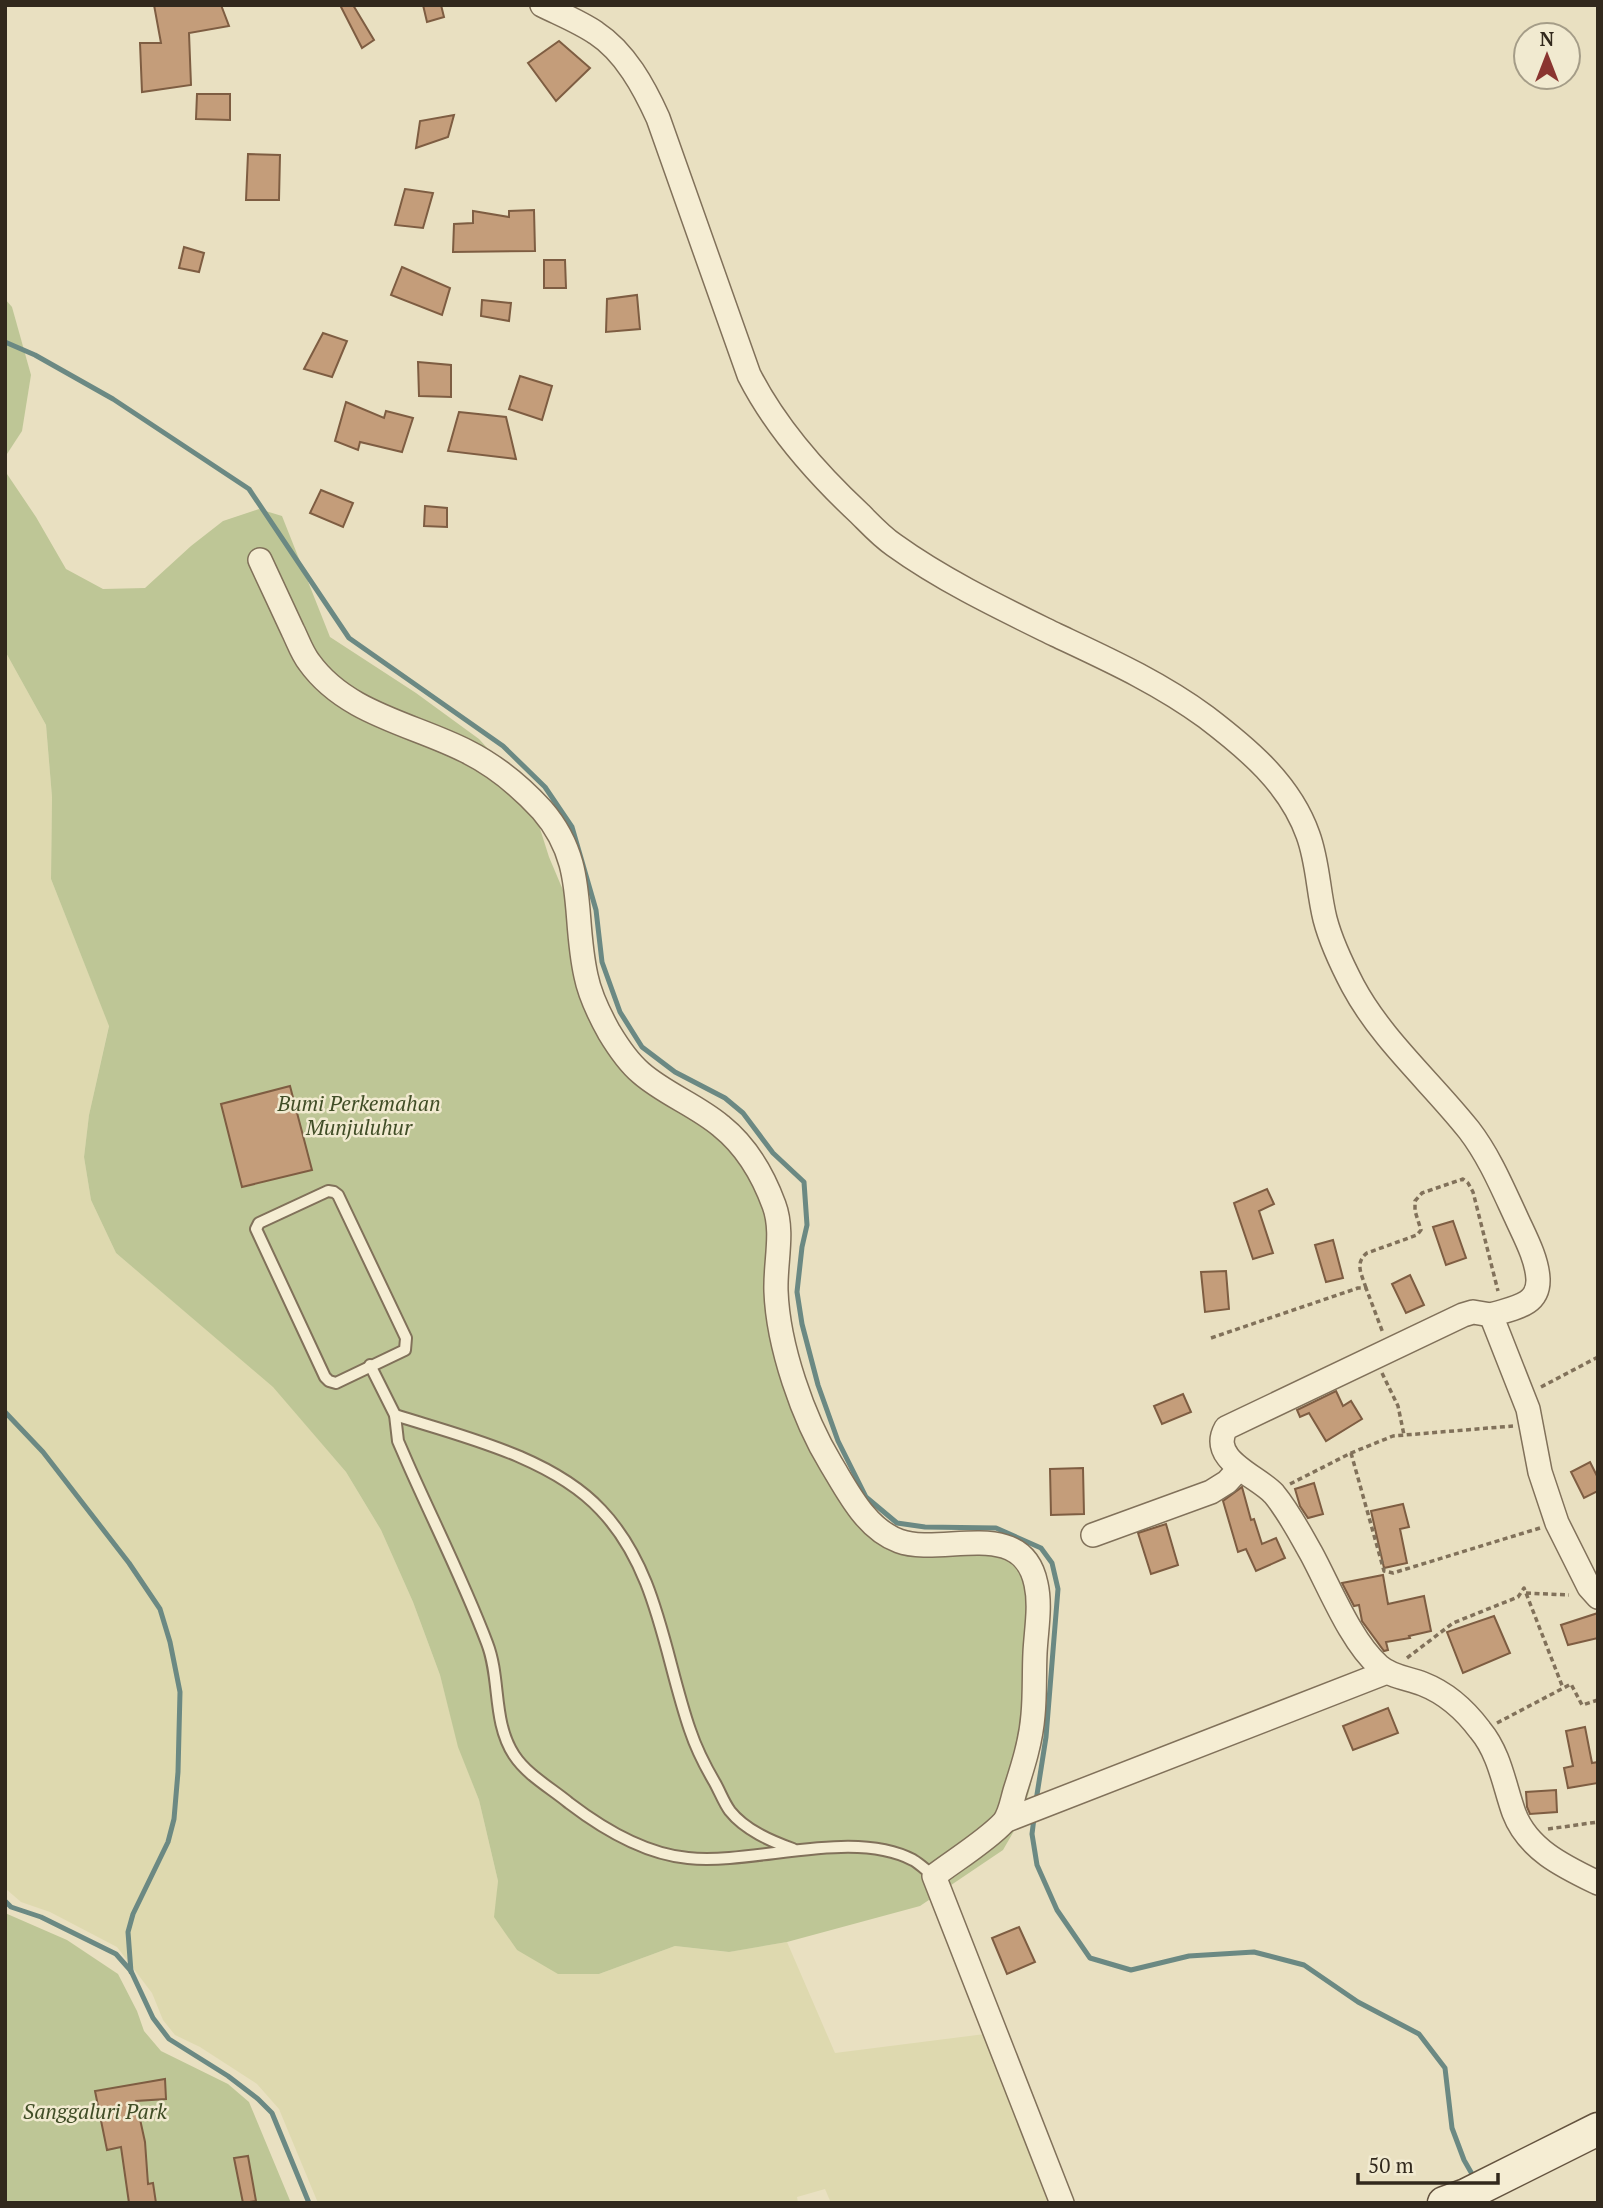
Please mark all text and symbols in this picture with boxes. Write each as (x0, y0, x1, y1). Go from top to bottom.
north arrow (1512, 21, 1582, 91)
text: N (1540, 26, 1555, 51)
park label: Bumi Perkemahan Munjuluhur (276, 1089, 441, 1141)
park label: Sanggaluri Park (23, 2097, 168, 2125)
scale bar (1358, 2142, 1498, 2186)
text: 50 m (1368, 2151, 1414, 2179)

